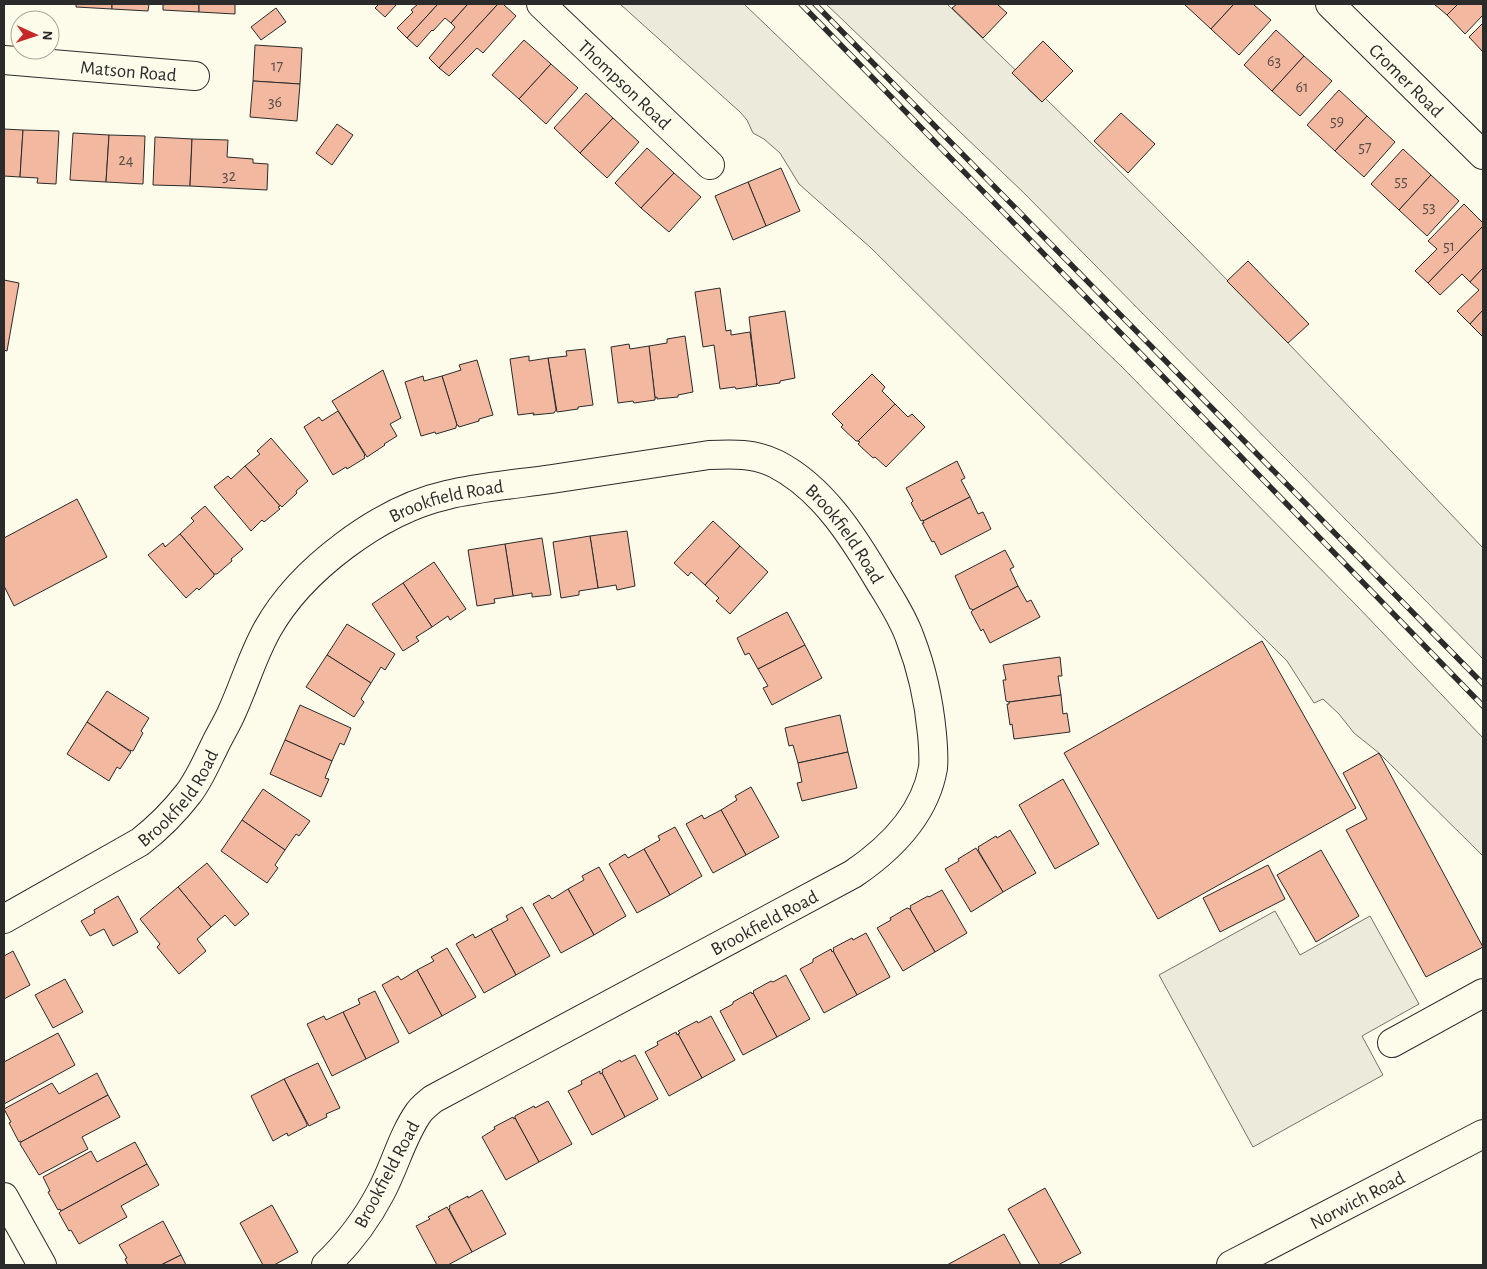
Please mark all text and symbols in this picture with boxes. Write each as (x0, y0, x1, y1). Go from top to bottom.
north arrow (10, 10, 60, 60)
text: N (40, 30, 54, 41)
street label: Thompson Road (574, 37, 674, 133)
street label: Cromer Road (1365, 41, 1447, 121)
house number: 63 (1267, 53, 1281, 69)
street label: Matson Road (80, 58, 178, 85)
house number: 17 (271, 58, 283, 74)
house number: 61 (1295, 79, 1309, 95)
house number: 36 (268, 94, 282, 110)
house number: 59 (1330, 113, 1344, 129)
house number: 57 (1358, 139, 1372, 155)
house number: 24 (119, 152, 134, 168)
house number: 32 (222, 168, 236, 184)
house number: 55 (1394, 173, 1408, 189)
house number: 53 (1422, 199, 1436, 215)
house number: 51 (1443, 238, 1455, 254)
street label: Brookfield Road (386, 477, 505, 527)
street label: Brookfield Road (801, 481, 887, 587)
street label: Brookfield Road (135, 747, 222, 851)
street label: Brookfield Road (708, 887, 821, 959)
street label: Brookfield Road (351, 1118, 424, 1231)
street label: Norwich Road (1307, 1168, 1408, 1233)

